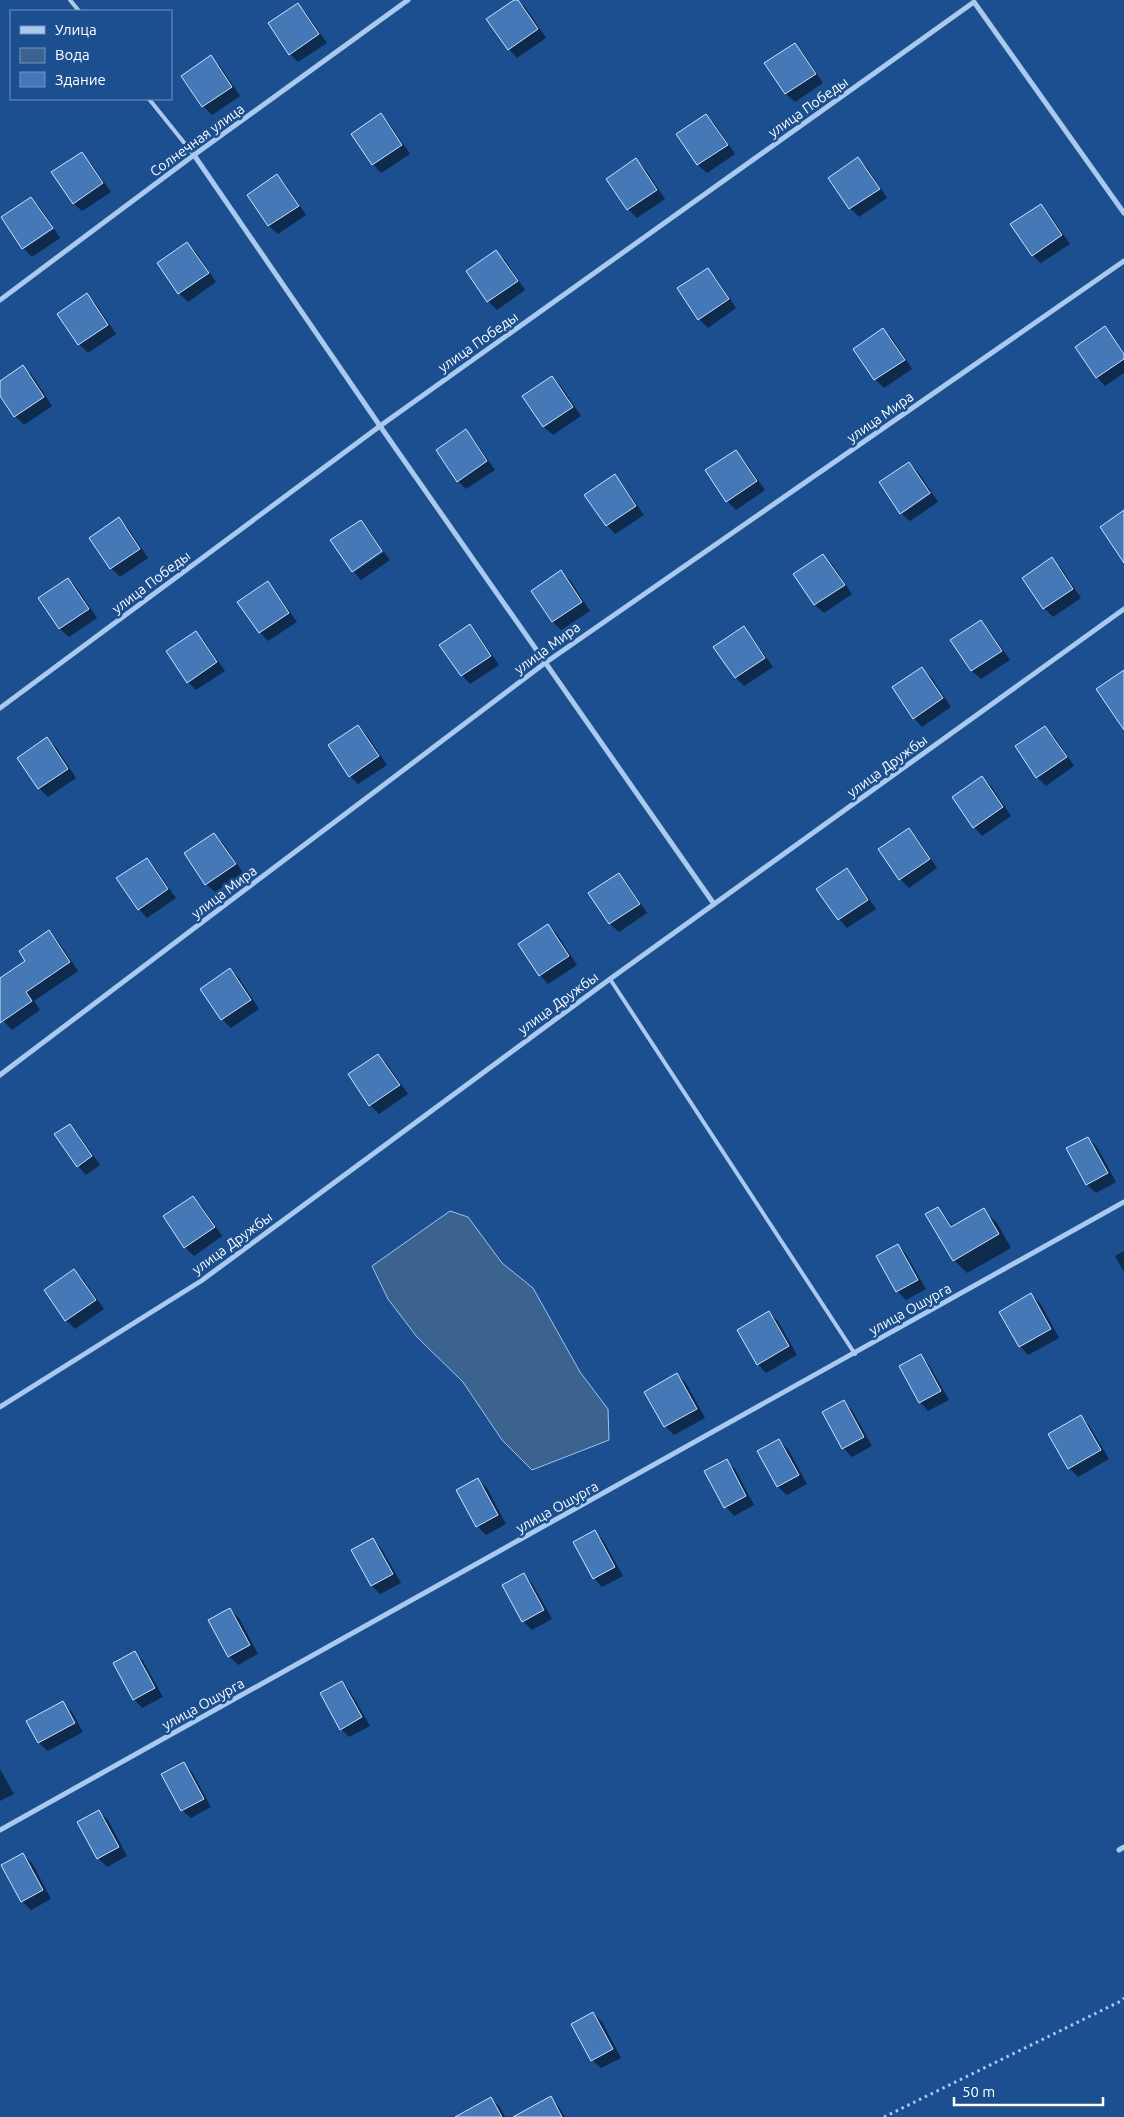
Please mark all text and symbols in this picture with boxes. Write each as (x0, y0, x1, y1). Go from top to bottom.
legend (10, 10, 172, 100)
text: Улица (55, 21, 97, 38)
text: Вода (55, 46, 90, 63)
text: Здание (55, 71, 106, 88)
street label: улица Победы (765, 74, 851, 140)
street label: Солнечная улица (147, 100, 247, 180)
street label: улица Победы (435, 309, 521, 375)
street label: улица Мира (844, 388, 916, 446)
street label: улица Победы (109, 547, 193, 617)
street label: улица Мира (511, 619, 583, 677)
street label: улица Дружбы (844, 732, 930, 800)
street label: улица Мира (188, 862, 260, 922)
street label: улица Дружбы (515, 969, 601, 1037)
street label: улица Дружбы (189, 1209, 275, 1277)
street label: улица Ошурга (866, 1280, 954, 1338)
street label: улица Ошурга (513, 1478, 601, 1536)
street label: улица Ошурга (159, 1675, 247, 1733)
scale bar (954, 2074, 1103, 2106)
text: 50 m (962, 2083, 995, 2100)

